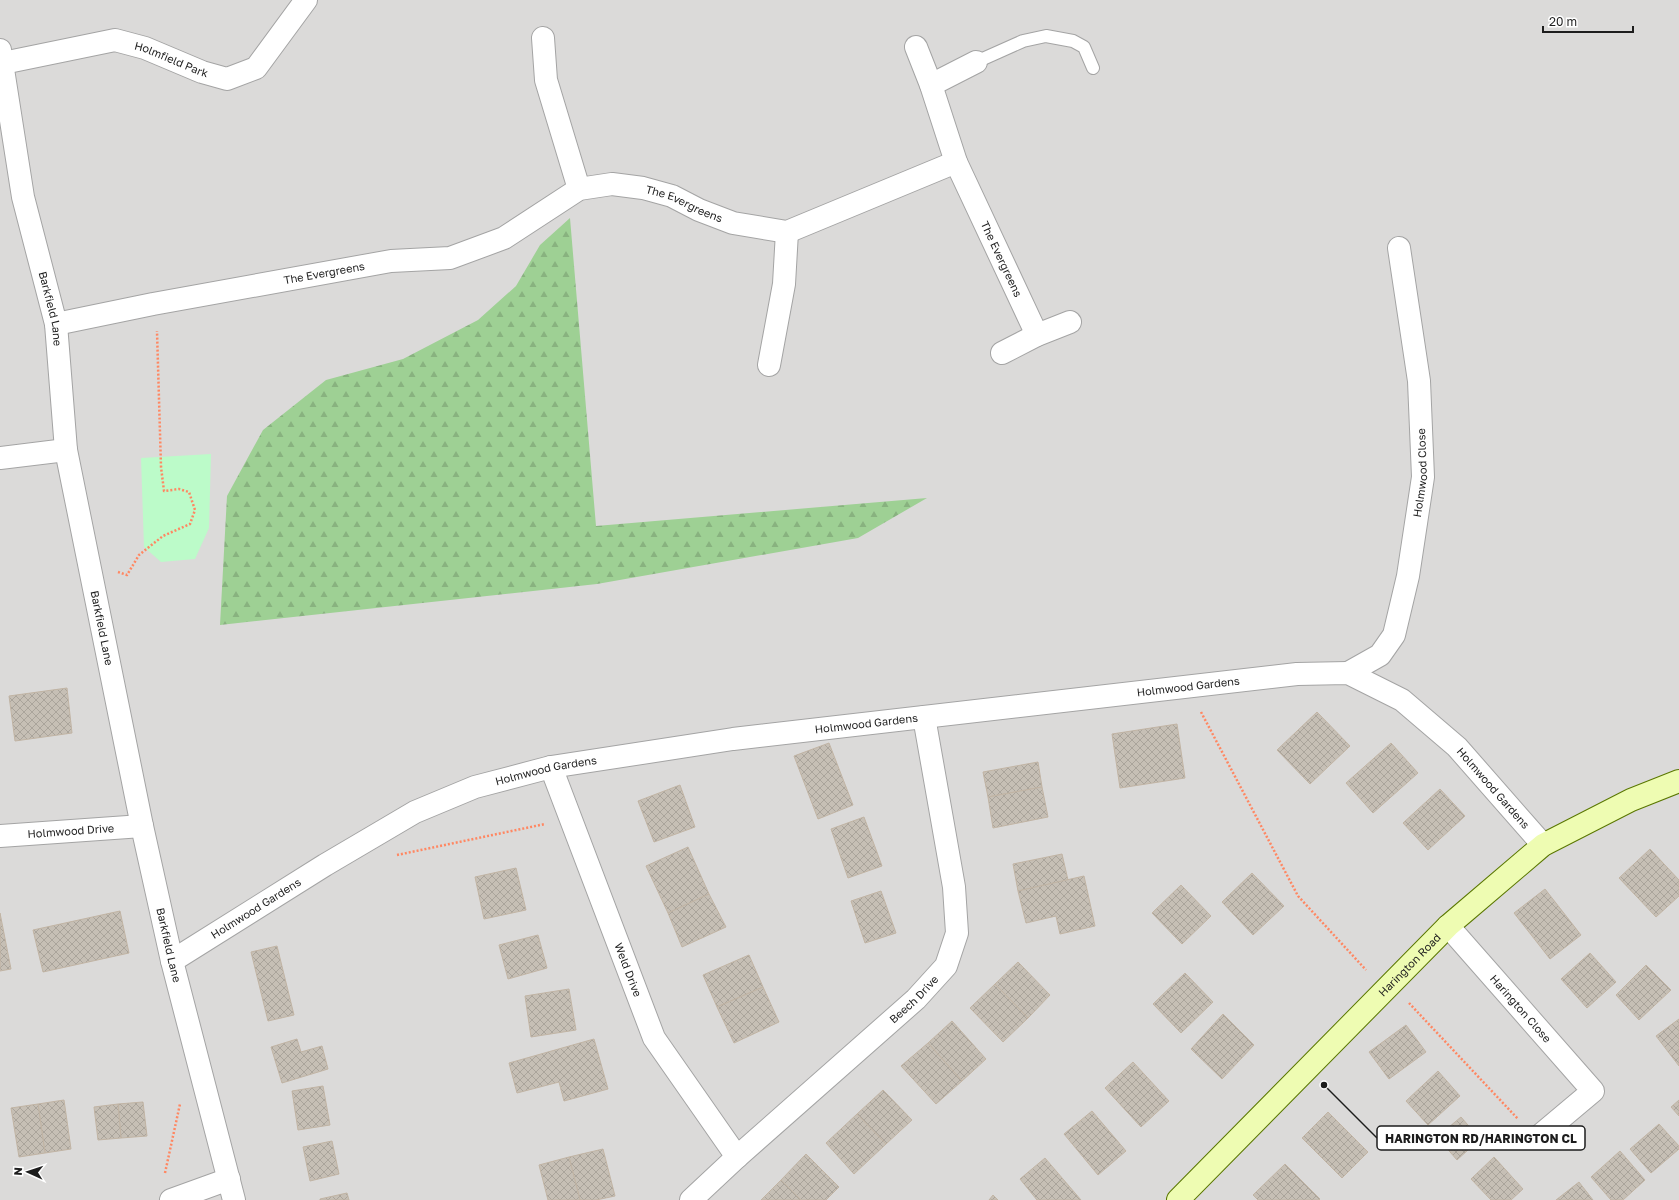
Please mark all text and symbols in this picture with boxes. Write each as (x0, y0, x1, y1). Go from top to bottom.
scale bar (1543, 8, 1633, 34)
text: 20 m (1549, 14, 1577, 29)
street label: Holmfield Park (133, 39, 210, 79)
street label: The Evergreens (644, 182, 725, 225)
street label: The Evergreens (979, 219, 1025, 299)
street label: The Evergreens (282, 259, 366, 286)
street label: Barkfield Lane (37, 270, 65, 346)
street label: Holmwood Close (1410, 428, 1429, 518)
street label: Barkfield Lane (89, 589, 116, 667)
street label: Holmwood Gardens (1136, 674, 1241, 698)
street label: Holmwood Gardens (814, 711, 919, 736)
street label: Holmwood Gardens (1454, 745, 1533, 831)
street label: Holmwood Gardens (494, 753, 598, 787)
street label: Holmwood Drive (27, 821, 115, 840)
street label: Holmwood Gardens (208, 875, 303, 941)
street label: Barkfield Lane (154, 906, 184, 984)
street label: Harington Road (1376, 931, 1443, 999)
street label: Weld Drive (612, 941, 645, 998)
street label: Beech Drive (886, 972, 940, 1025)
street label: Harington Close (1488, 972, 1554, 1045)
callout: HARINGTON RD/HARINGTON CL (1377, 1126, 1585, 1150)
text: HARINGTON RD/HARINGTON CL (1385, 1131, 1577, 1146)
north arrow (8, 1152, 48, 1192)
text: N (11, 1167, 24, 1176)

